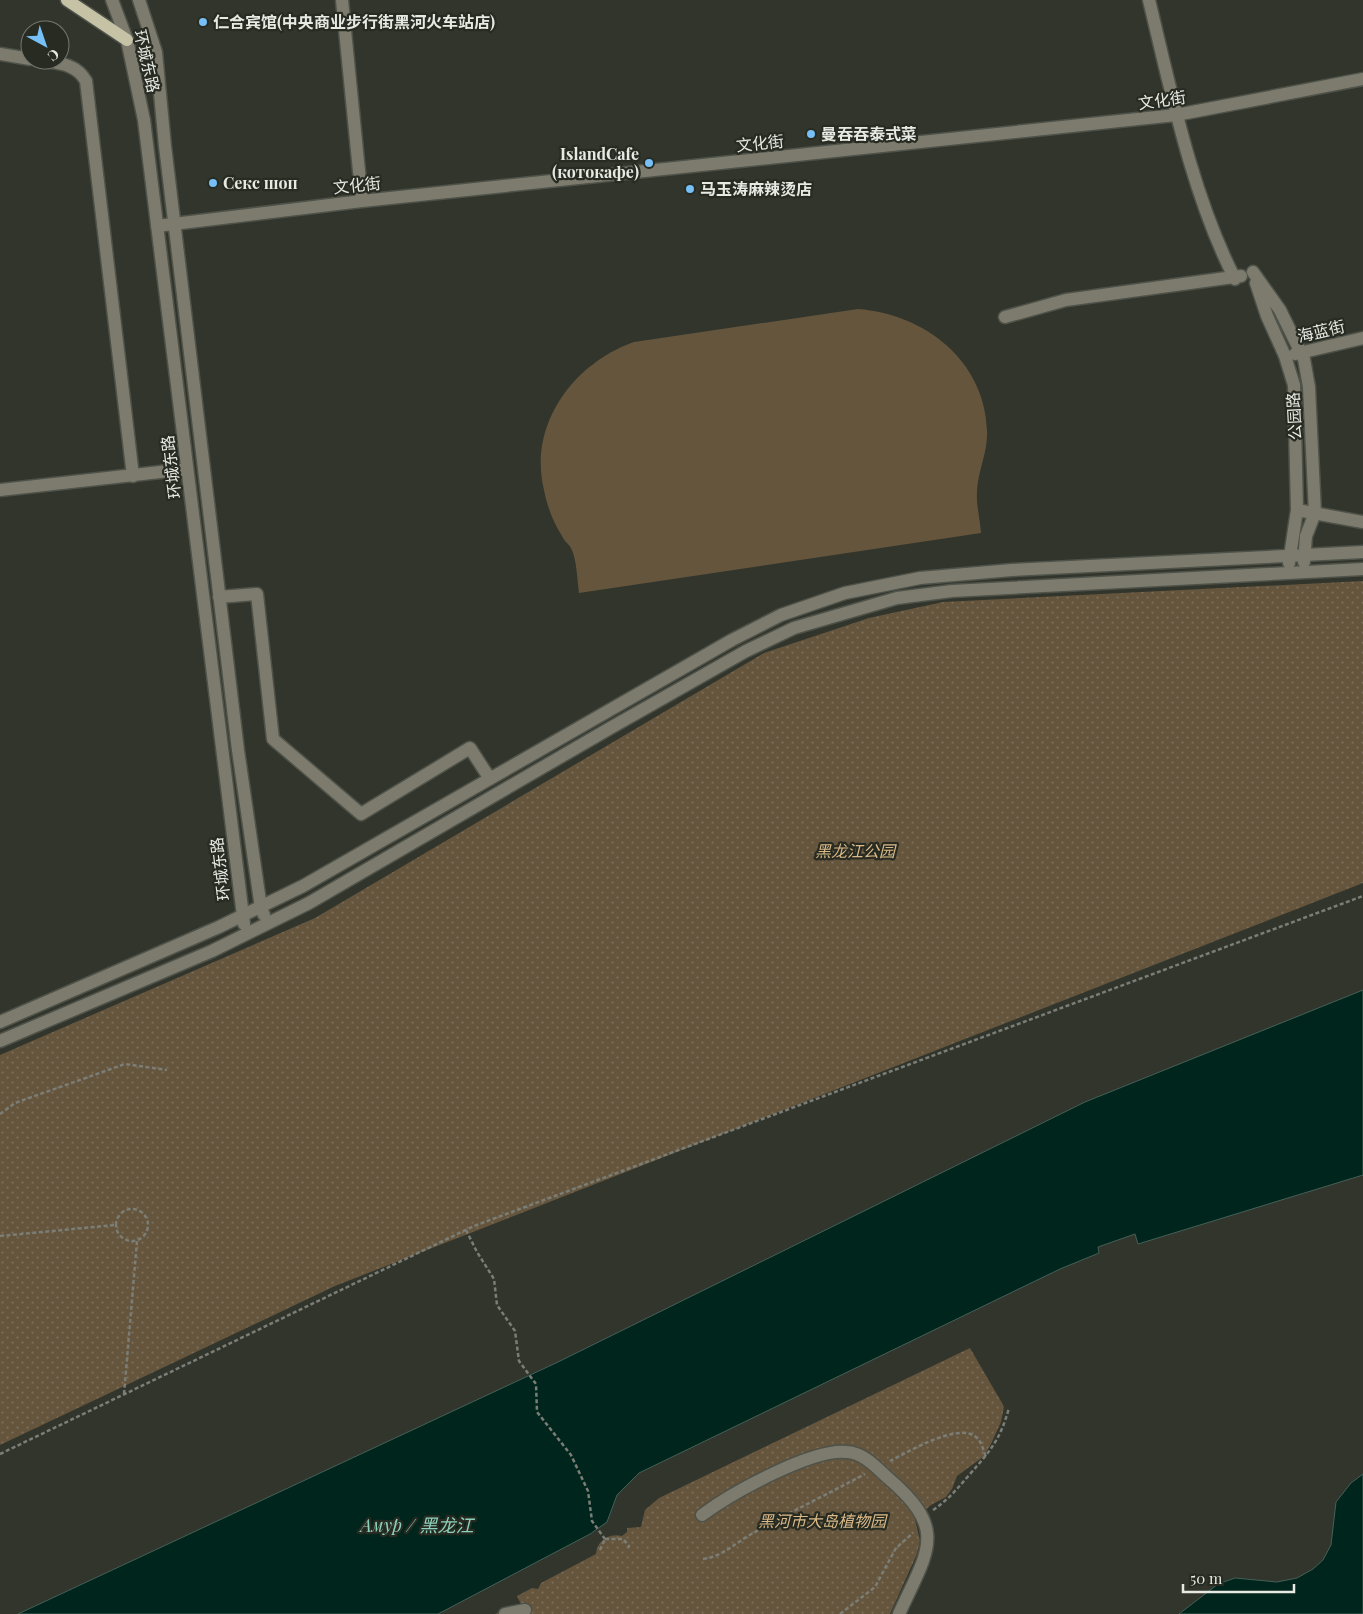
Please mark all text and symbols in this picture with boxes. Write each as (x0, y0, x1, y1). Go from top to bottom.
place label: 仁合宾馆(中央商业步行街黑河火车站店) (213, 11, 495, 32)
marker: 仁合宾馆(中央商业步行街黑河火车站店) (197, 16, 209, 28)
north arrow (20, 20, 70, 70)
street label: 环城东路 (130, 27, 165, 94)
text: С (44, 45, 64, 66)
street label: 文化街 (1137, 86, 1187, 113)
place label: 曼吞吞泰式菜 (821, 123, 917, 144)
marker: 曼吞吞泰式菜 (805, 128, 817, 140)
street label: 文化街 (735, 130, 785, 155)
place label: IslandCafe (котокафе) (552, 143, 639, 182)
marker: IslandCafe (котокафе) (643, 157, 655, 169)
place label: Секс шоп (223, 172, 298, 193)
street label: 文化街 (332, 172, 382, 197)
marker: Секс шоп (207, 177, 219, 189)
place label: 马玉涛麻辣烫店 (700, 178, 812, 199)
marker: 马玉涛麻辣烫店 (684, 183, 696, 195)
street label: 海蓝街 (1295, 315, 1347, 346)
street label: 公园路 (1282, 392, 1305, 441)
street label: 环城东路 (156, 434, 185, 500)
street label: 环城东路 (205, 836, 234, 902)
park label: 黑龙江公园 (815, 840, 897, 861)
park label: 黑河市大岛植物园 (758, 1510, 888, 1531)
water label: Амур / 黑龙江 (358, 1513, 476, 1537)
scale bar (1183, 1562, 1294, 1594)
text: 50 m (1190, 1568, 1223, 1588)

